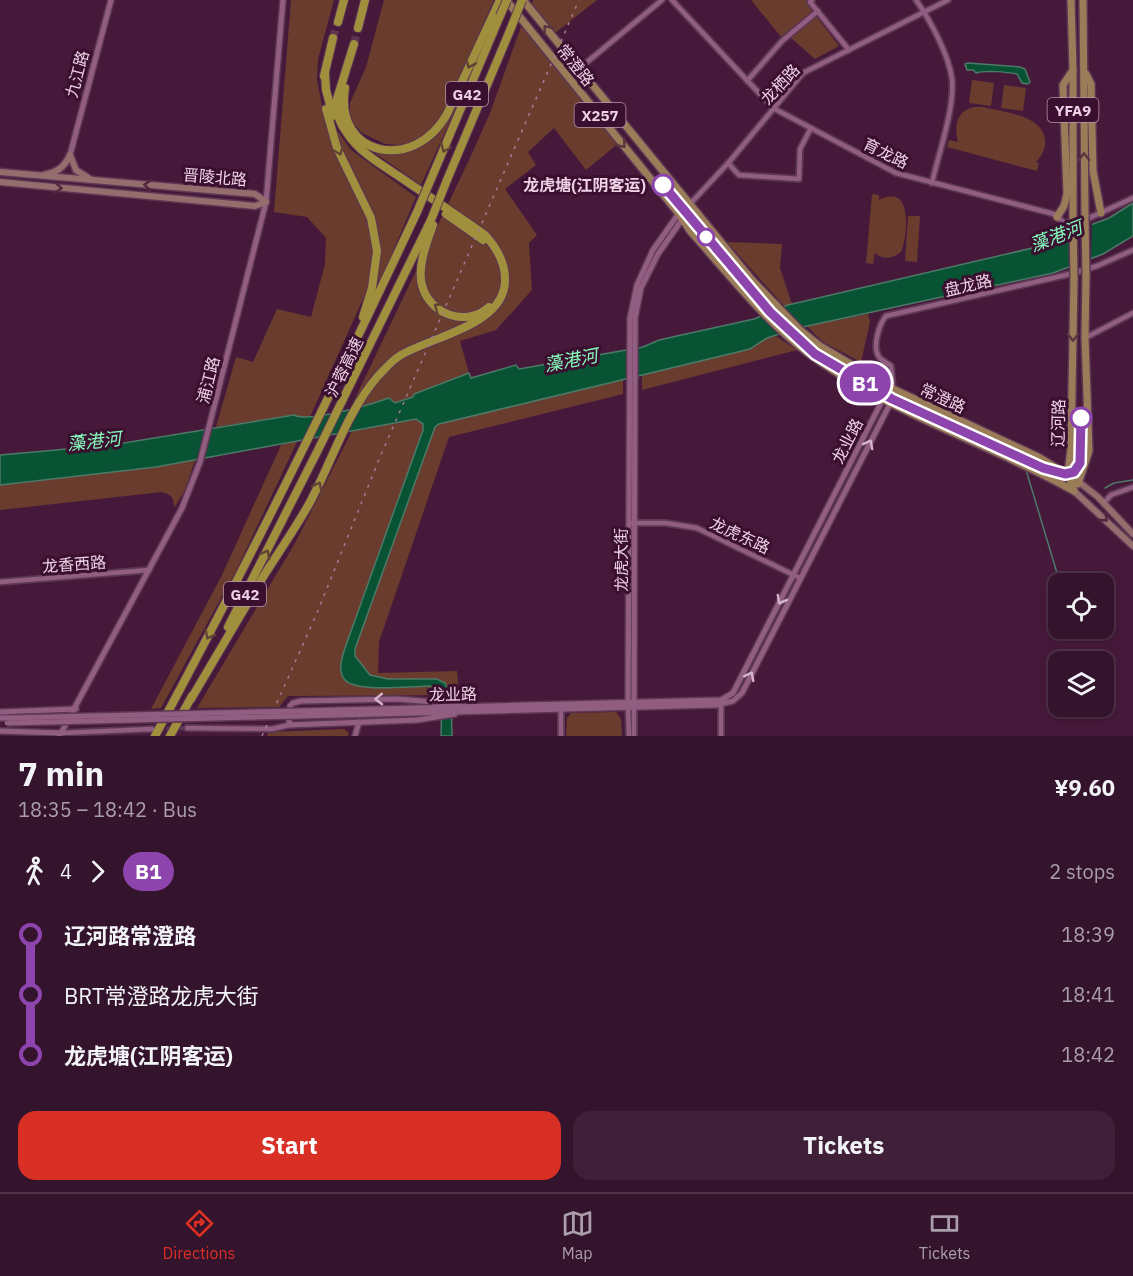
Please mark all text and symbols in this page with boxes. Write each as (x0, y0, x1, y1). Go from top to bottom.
one-way arrow (543, 25, 554, 36)
street label: 常澄路 (553, 40, 599, 90)
street label: 九江路 (61, 48, 93, 100)
one-way arrow (465, 57, 477, 68)
street label: 龙栖路 (756, 60, 804, 108)
road number: G42 (446, 82, 488, 106)
road number: YFA9 (1048, 98, 1098, 122)
road number: X257 (574, 103, 626, 127)
street label: 育龙路 (860, 133, 912, 173)
one-way arrow (615, 137, 626, 148)
one-way arrow (440, 141, 452, 152)
one-way arrow (332, 144, 344, 155)
one-way arrow (1078, 153, 1090, 162)
street label: 晋陵北路 (182, 164, 248, 190)
marker: 龙虎塘(江阴客运) (652, 174, 674, 196)
place label: 龙虎塘(江阴客运) (523, 175, 646, 195)
one-way arrow (143, 179, 152, 192)
one-way arrow (54, 181, 63, 194)
water label: 藻港河 (1027, 215, 1088, 256)
unlabelled marker (697, 228, 715, 246)
street label: 盘龙路 (942, 270, 994, 300)
one-way arrow (433, 303, 444, 314)
one-way arrow (1067, 333, 1079, 342)
street label: 沪蓉高速 (321, 334, 367, 400)
water label: 藻港河 (542, 343, 603, 376)
street label: 浦江路 (192, 354, 224, 406)
line badge: B1 (838, 364, 892, 403)
text: B1 (852, 369, 878, 397)
street label: 常澄路 (917, 379, 969, 417)
street label: 辽河路 (1048, 399, 1068, 447)
unlabelled marker (1070, 407, 1092, 429)
street label: 龙业路 (827, 415, 867, 467)
water label: 藻港河 (66, 426, 125, 455)
one-way arrow (862, 440, 873, 451)
one-way arrow (310, 482, 322, 493)
one-way arrow (1097, 510, 1108, 521)
street label: 龙虎东路 (707, 512, 773, 558)
street label: 龙虎大街 (611, 528, 631, 592)
one-way arrow (259, 550, 270, 561)
street label: 龙香西路 (41, 552, 107, 576)
map controls (1048, 573, 1114, 717)
button: locate (1048, 573, 1114, 639)
road number: G42 (224, 582, 266, 606)
one-way arrow (777, 594, 788, 604)
one-way arrow (205, 629, 216, 640)
button: layers (1048, 651, 1114, 717)
one-way arrow (743, 671, 755, 682)
street label: 龙业路 (429, 684, 477, 704)
one-way arrow (375, 693, 384, 705)
text: 7 min (18, 752, 104, 795)
text: ¥9.60 (1054, 773, 1115, 802)
text: 18:35 – 18:42 · Bus (18, 796, 197, 823)
icon: walk (18, 855, 51, 888)
icon: forward (81, 855, 114, 888)
text: B1 (135, 857, 162, 885)
text: 4 (60, 858, 72, 885)
text: 2 stops (1049, 858, 1115, 885)
text: 辽河路常澄路 (64, 921, 196, 950)
text: 18:39 (1061, 921, 1115, 948)
text: BRT常澄路龙虎大街 (64, 981, 259, 1010)
text: 18:41 (1061, 981, 1115, 1008)
text: 龙虎塘(江阴客运) (64, 1041, 233, 1070)
text: 18:42 (1061, 1041, 1115, 1068)
button: Start (18, 1111, 561, 1180)
button: Tickets (573, 1111, 1115, 1180)
tab: Directions (163, 1207, 235, 1263)
tab: Map (561, 1207, 594, 1263)
tab: Tickets (919, 1207, 970, 1263)

